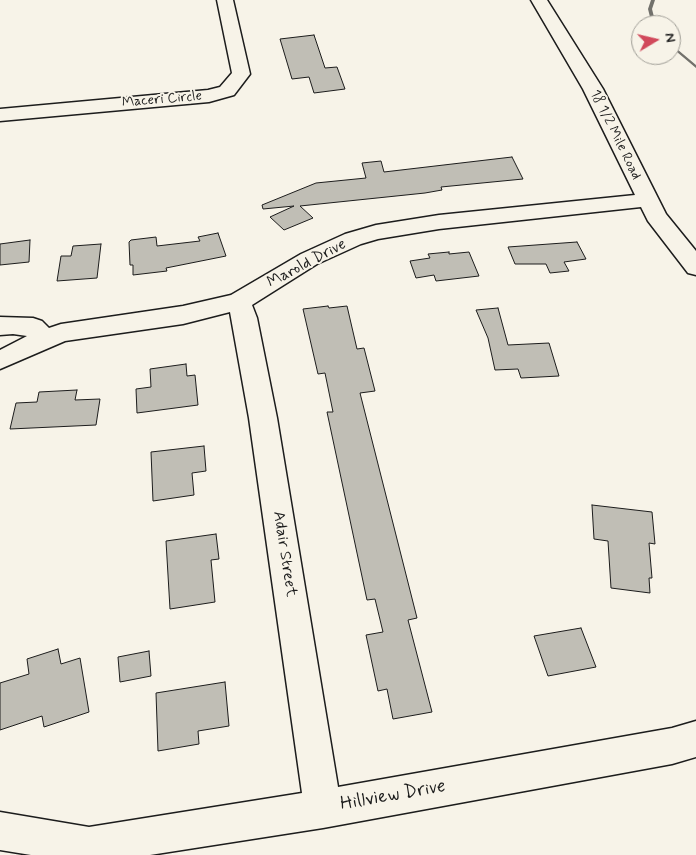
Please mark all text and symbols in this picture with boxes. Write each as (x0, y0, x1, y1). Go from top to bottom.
north arrow (631, 15, 681, 65)
text: N (660, 32, 679, 44)
street label: 18 1/2 Mile Road (586, 87, 644, 183)
street label: Maceri Circle (121, 88, 203, 112)
street label: Marold Drive (264, 235, 350, 293)
street label: Adair Street (268, 510, 300, 598)
street label: Hillview Drive (339, 776, 447, 816)

